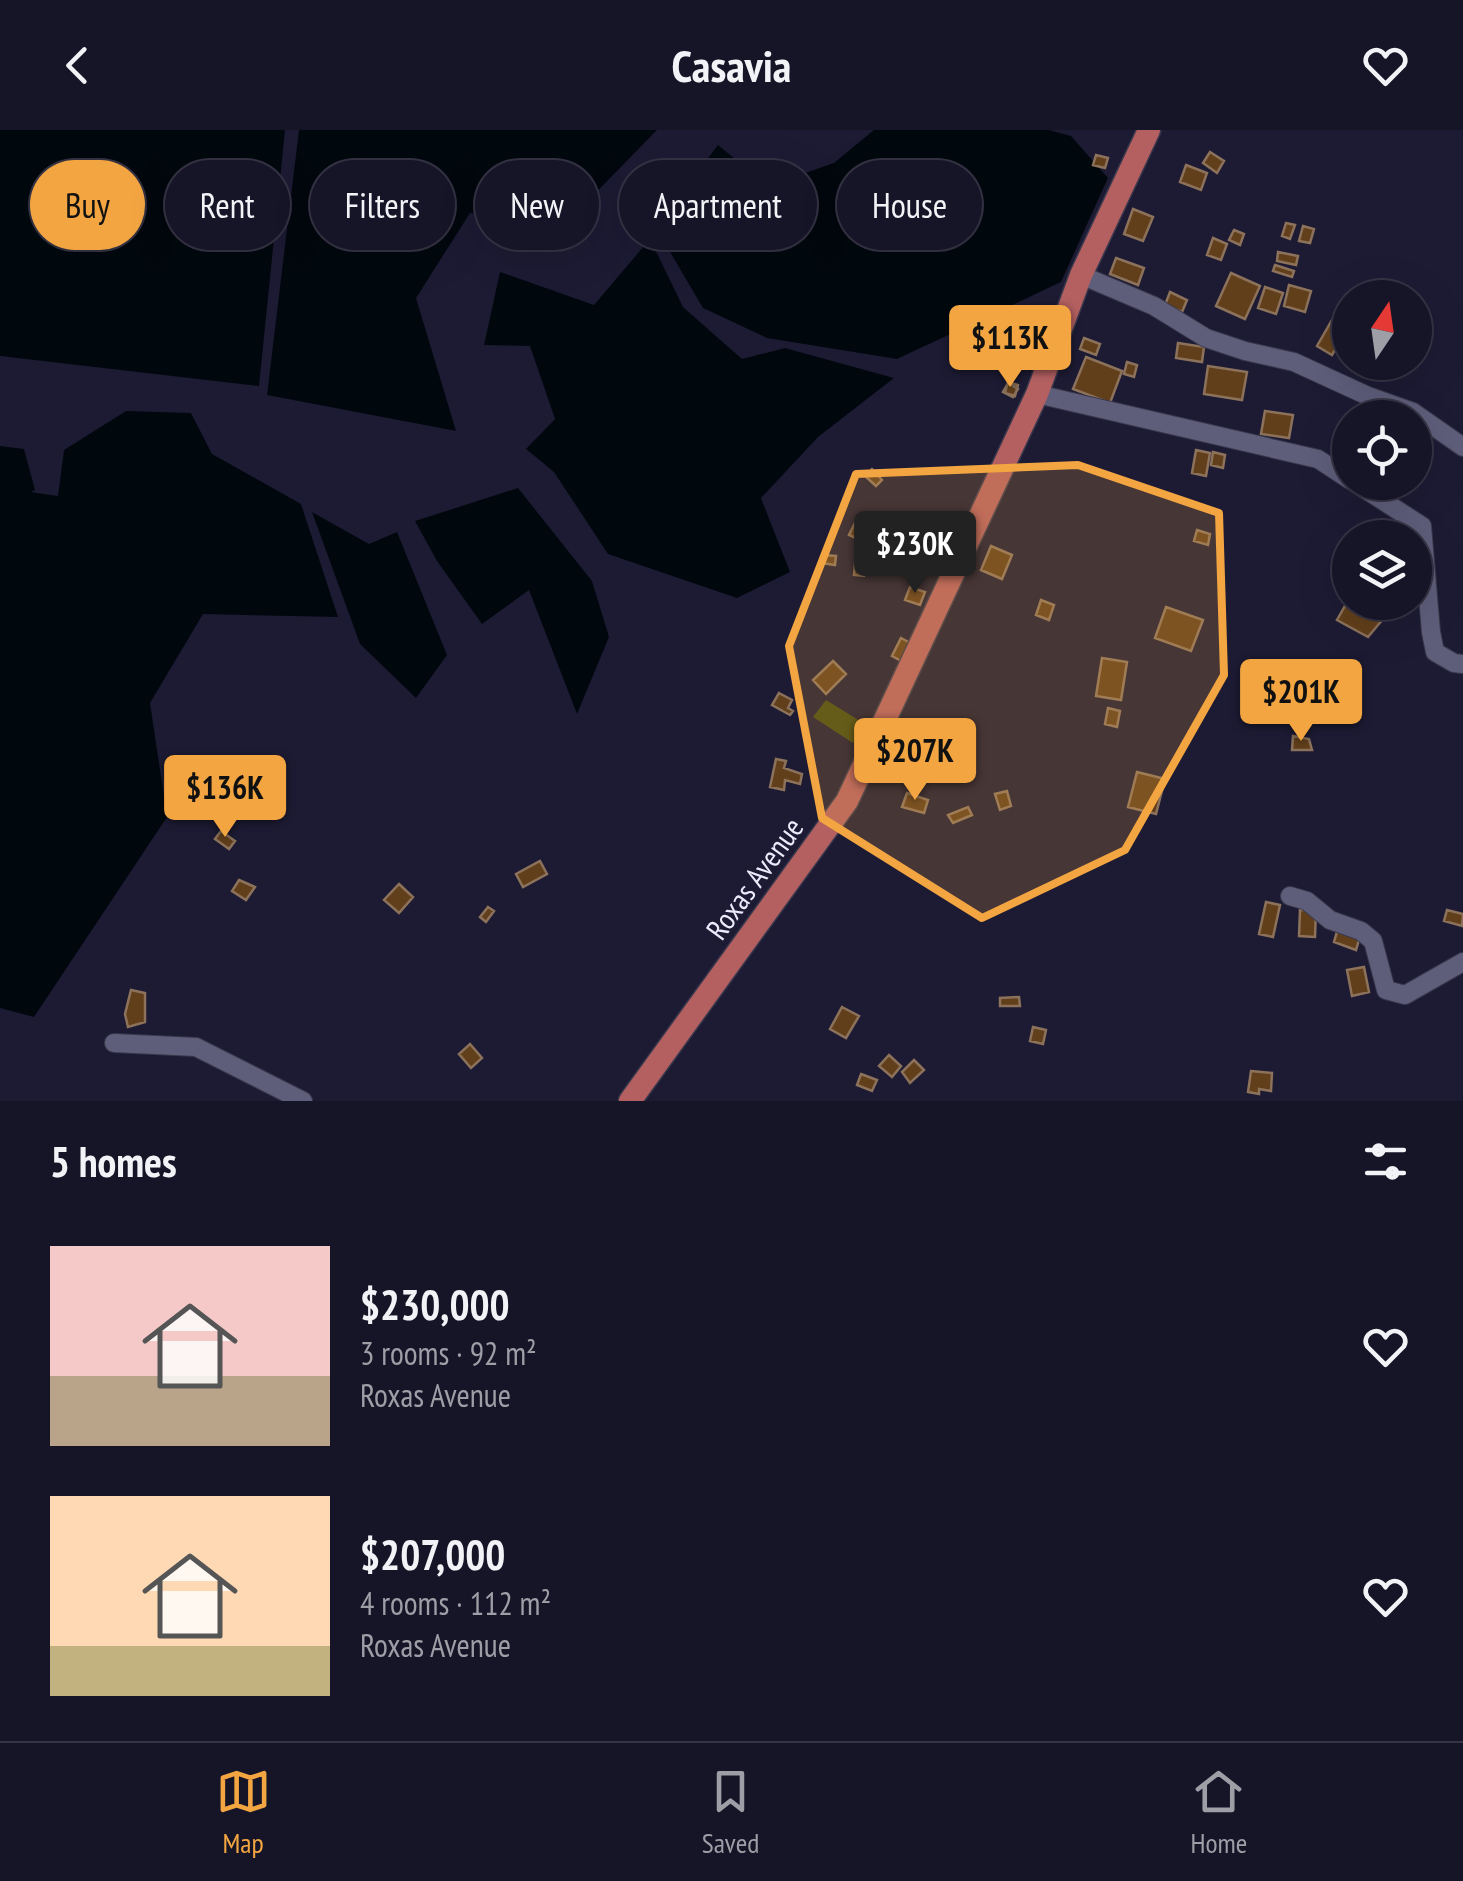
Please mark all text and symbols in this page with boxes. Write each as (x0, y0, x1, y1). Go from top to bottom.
text: Casavia (672, 36, 791, 94)
icon: back (50, 38, 105, 93)
icon: heart (1358, 38, 1413, 93)
chip: Buy (30, 160, 145, 250)
chip: Rent (165, 160, 290, 250)
chip: Filters (310, 160, 455, 250)
chip: New (475, 160, 599, 250)
chip: Apartment (619, 160, 817, 250)
chip: House (837, 160, 982, 250)
north arrow (1332, 280, 1432, 380)
map controls (1332, 280, 1432, 620)
pin: $113K (940, 305, 1080, 390)
text: $113K (971, 316, 1049, 358)
button: locate (1332, 400, 1432, 500)
pin: $230K (845, 511, 985, 596)
button: layers (1332, 520, 1432, 620)
text: $230K (876, 522, 954, 564)
pin: $201K (1231, 659, 1371, 744)
text: $201K (1262, 670, 1340, 712)
pin: $207K (845, 718, 985, 803)
text: $207K (876, 729, 954, 771)
pin: $136K (155, 755, 295, 840)
text: $136K (186, 766, 264, 808)
street label: Roxas Avenue (697, 809, 811, 947)
text: 5 homes (50, 1134, 177, 1189)
icon: filters (1358, 1134, 1413, 1189)
text: $230,000 (360, 1277, 510, 1332)
icon: home (130, 1286, 250, 1406)
icon: heart (1358, 1319, 1413, 1374)
text: 3 rooms · 92 m² (360, 1332, 537, 1374)
text: Roxas Avenue (360, 1374, 511, 1416)
text: $207,000 (360, 1527, 505, 1582)
icon: home (130, 1536, 250, 1656)
icon: heart (1358, 1569, 1413, 1624)
text: 4 rooms · 112 m² (360, 1582, 551, 1624)
text: Roxas Avenue (360, 1624, 511, 1666)
tab: Map (216, 1764, 271, 1861)
tab: Saved (702, 1764, 759, 1861)
tab: Home (1191, 1764, 1247, 1861)

